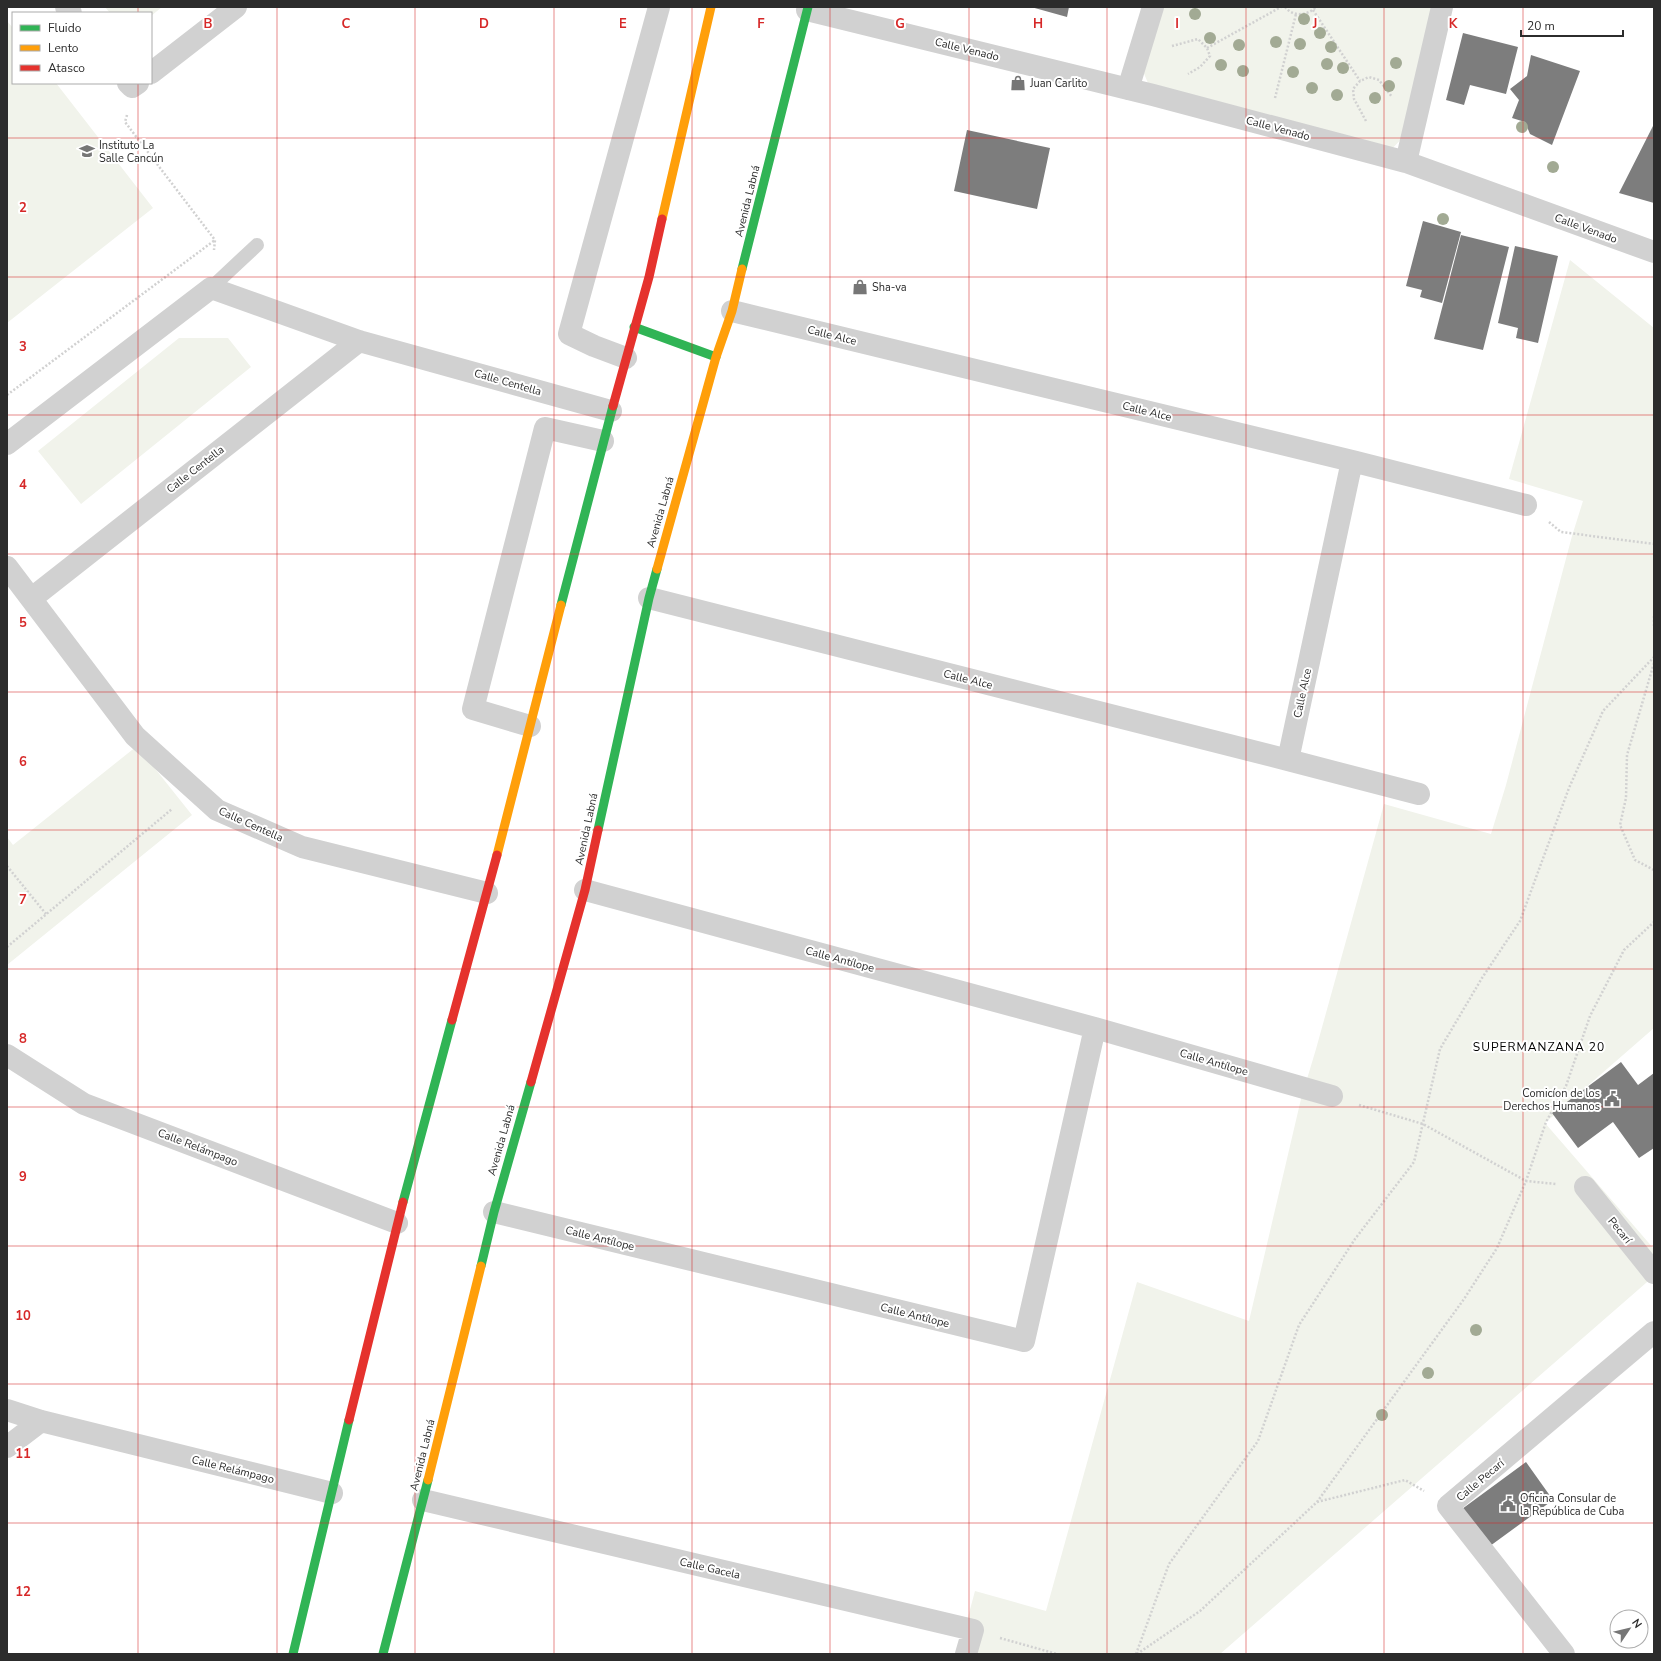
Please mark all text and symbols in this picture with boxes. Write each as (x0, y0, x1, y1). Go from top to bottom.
legend (12, 12, 152, 84)
scale bar (1521, 12, 1623, 38)
text: B (204, 15, 213, 33)
text: C (342, 15, 351, 33)
text: D (479, 15, 489, 33)
text: E (619, 15, 627, 33)
text: F (757, 15, 765, 33)
text: G (895, 15, 905, 33)
text: H (1033, 15, 1043, 33)
text: I (1175, 15, 1179, 33)
text: J (1312, 15, 1317, 33)
text: K (1449, 15, 1458, 33)
text: 20 m (1527, 18, 1555, 34)
text: Fluido (48, 20, 82, 36)
street label: Calle Venado (933, 34, 1001, 65)
text: Lento (48, 40, 79, 56)
text: Atasco (48, 60, 85, 76)
shop icon: Juan Carlito (1009, 74, 1027, 92)
place label: Juan Carlito (1029, 76, 1087, 91)
street label: Calle Venado (1244, 113, 1311, 144)
place label: Instituto La Salle Cancún (99, 138, 164, 166)
school or university icon: Instituto La Salle Cancún (78, 142, 96, 160)
street label: Avenida Labná (731, 164, 764, 239)
text: 2 (19, 199, 27, 217)
street label: Calle Venado (1552, 210, 1619, 247)
shop icon: Sha-va (851, 278, 869, 296)
place label: Sha-va (872, 280, 907, 295)
street label: Calle Alce (806, 322, 858, 349)
text: 3 (19, 338, 27, 356)
street label: Calle Centella (472, 366, 543, 399)
street label: Calle Alce (1121, 398, 1173, 425)
street label: Calle Centella (163, 442, 227, 497)
street label: Avenida Labná (643, 475, 678, 549)
text: 4 (19, 476, 27, 494)
text: 5 (19, 614, 27, 632)
street label: Calle Alce (942, 666, 994, 693)
street label: Calle Alce (1290, 667, 1315, 719)
text: 6 (19, 753, 27, 771)
street label: Avenida Labná (572, 792, 601, 867)
street label: Calle Centella (216, 804, 286, 845)
text: 7 (19, 891, 27, 909)
street label: Calle Antílope (804, 943, 876, 976)
text: 8 (19, 1030, 27, 1048)
district label: SUPERMANZANA 20 (1473, 1039, 1605, 1055)
street label: Calle Antílope (1178, 1046, 1250, 1079)
place label: Comicíon de los Derechos Humanos (1503, 1086, 1600, 1114)
public building icon: Comicíon de los Derechos Humanos (1603, 1090, 1621, 1108)
street label: Avenida Labná (484, 1103, 519, 1177)
street label: Calle Relámpago (156, 1125, 240, 1170)
text: 9 (19, 1168, 27, 1186)
street label: Pecarí (1604, 1214, 1636, 1248)
street label: Calle Antílope (564, 1223, 636, 1254)
street label: Calle Antílope (879, 1300, 951, 1331)
text: 10 (15, 1307, 31, 1325)
street label: Avenida Labná (406, 1418, 439, 1493)
text: 11 (15, 1445, 31, 1463)
street label: Calle Relámpago (190, 1452, 276, 1487)
street label: Calle Pecarí (1453, 1455, 1509, 1505)
place label: Oficina Consular de la República de Cuba (1520, 1491, 1624, 1519)
public building icon: Oficina Consular de la República de Cuba (1499, 1495, 1517, 1513)
street label: Calle Gacela (678, 1554, 742, 1583)
text: 12 (15, 1583, 31, 1601)
north arrow (1609, 1609, 1649, 1649)
text: N (1628, 1616, 1645, 1631)

